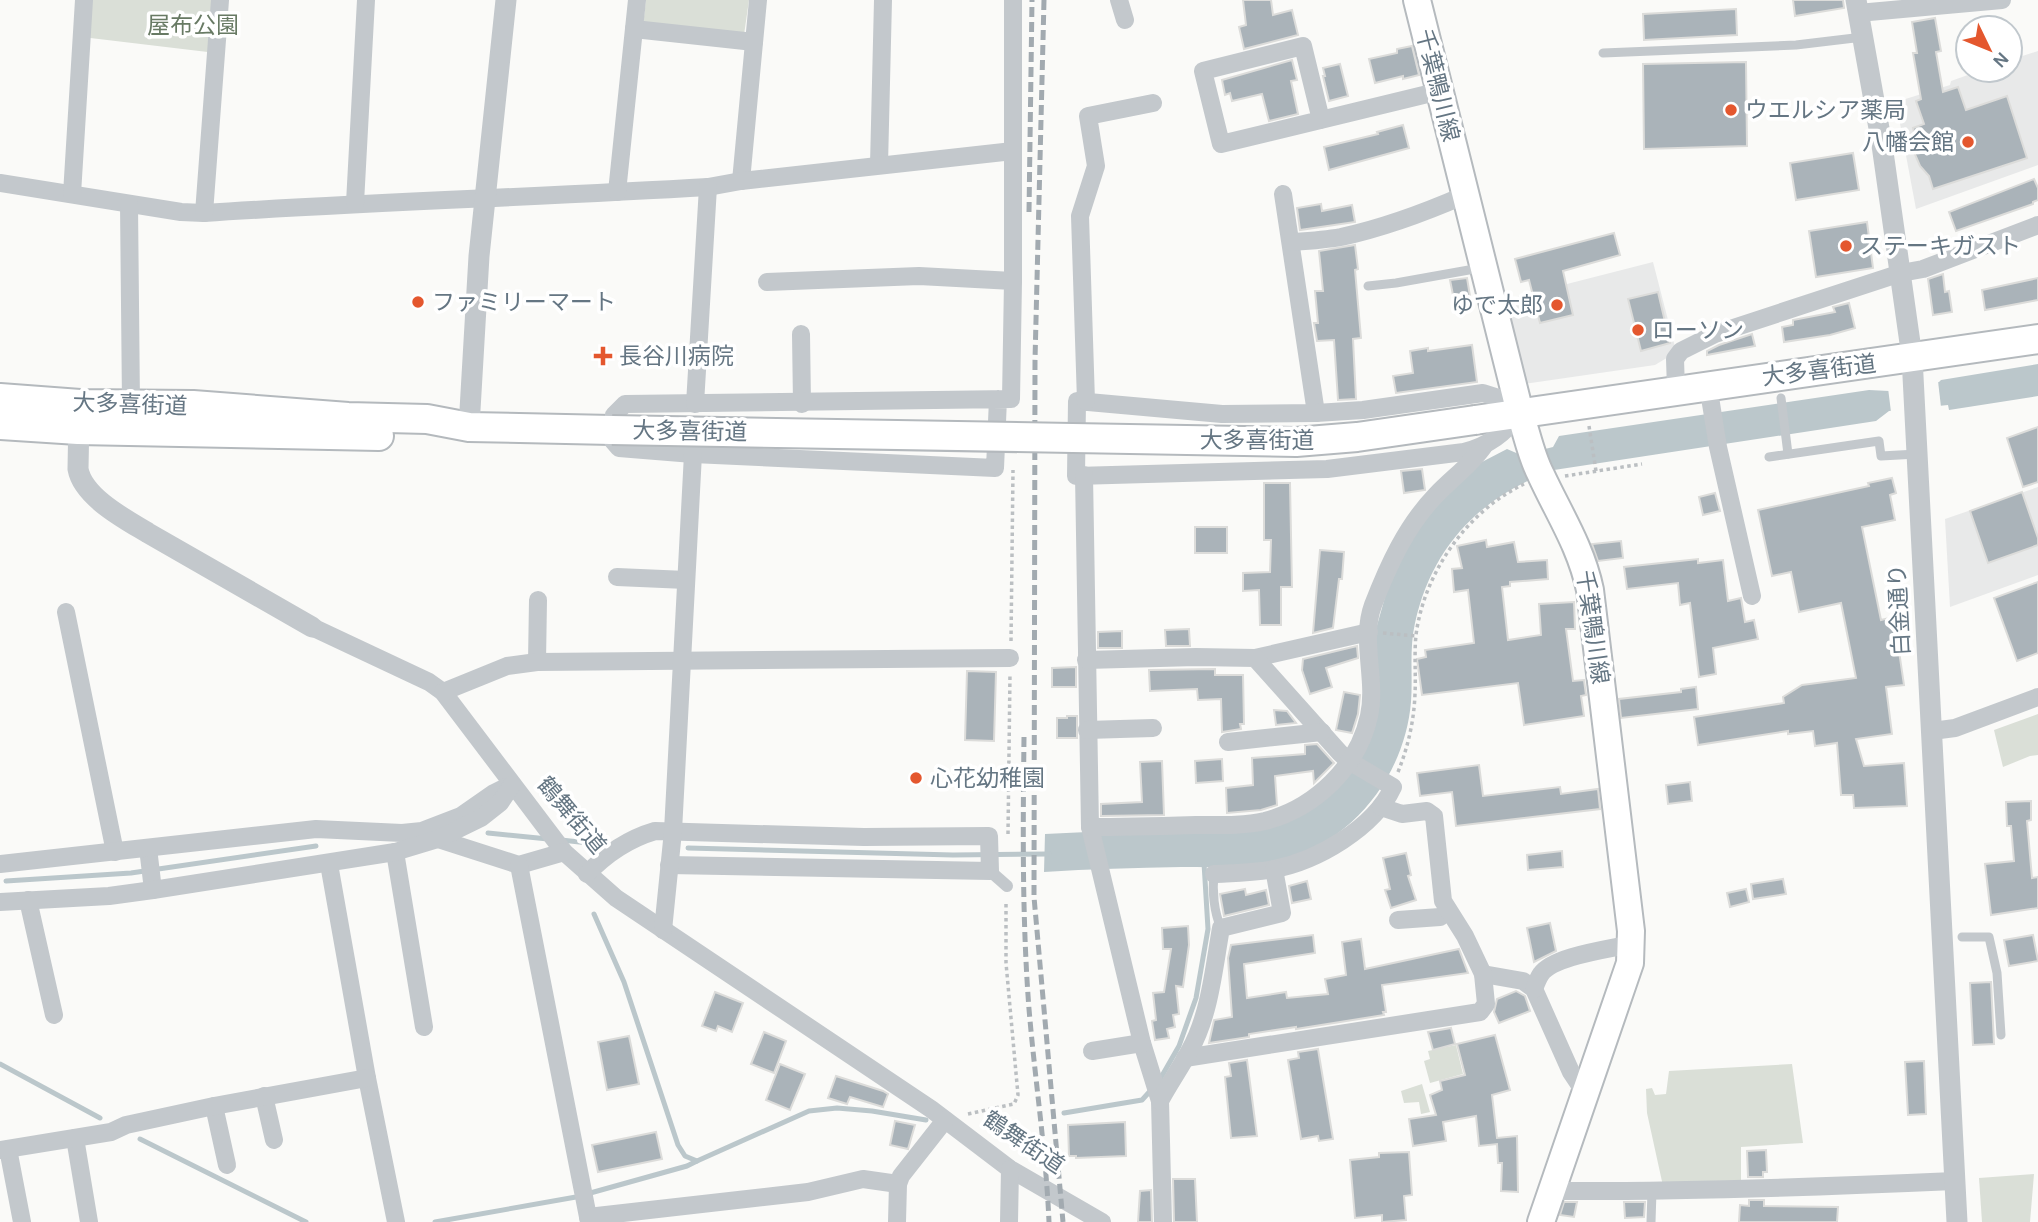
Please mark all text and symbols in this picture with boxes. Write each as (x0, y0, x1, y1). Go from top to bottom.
park label: 屋布公園 (147, 12, 239, 39)
north arrow (1954, 14, 2024, 84)
street label: 千葉鴨川線 (1411, 26, 1465, 144)
text: N (1988, 47, 2013, 72)
place label: ウエルシア薬局 (1745, 97, 1906, 124)
marker: ウエルシア薬局 (1723, 102, 1739, 118)
place label: 八幡会館 (1862, 129, 1954, 156)
marker: 八幡会館 (1960, 134, 1976, 150)
place label: ステーキガスト (1860, 233, 2021, 260)
marker: ステーキガスト (1838, 238, 1854, 254)
place label: ファミリーマート (432, 289, 616, 316)
place label: ゆで太郎 (1451, 292, 1543, 319)
marker: ファミリーマート (410, 294, 426, 310)
marker: ゆで太郎 (1549, 297, 1565, 313)
place label: ローソン (1652, 317, 1744, 344)
marker: ローソン (1630, 322, 1646, 338)
place label: 長谷川病院 (619, 343, 734, 370)
marker: 長谷川病院 (593, 346, 613, 366)
street label: 大多喜街道 (1760, 350, 1878, 391)
street label: 大多喜街道 (72, 389, 188, 420)
street label: 大多喜街道 (632, 417, 748, 446)
street label: 大多喜街道 (1200, 427, 1315, 454)
street label: 白金通り (1884, 563, 1915, 657)
street label: 千葉鴨川線 (1571, 568, 1614, 686)
place label: 心花幼稚園 (930, 765, 1045, 792)
marker: 心花幼稚園 (908, 770, 924, 786)
street label: 鶴舞街道 (532, 771, 612, 859)
street label: 鶴舞街道 (978, 1105, 1069, 1179)

